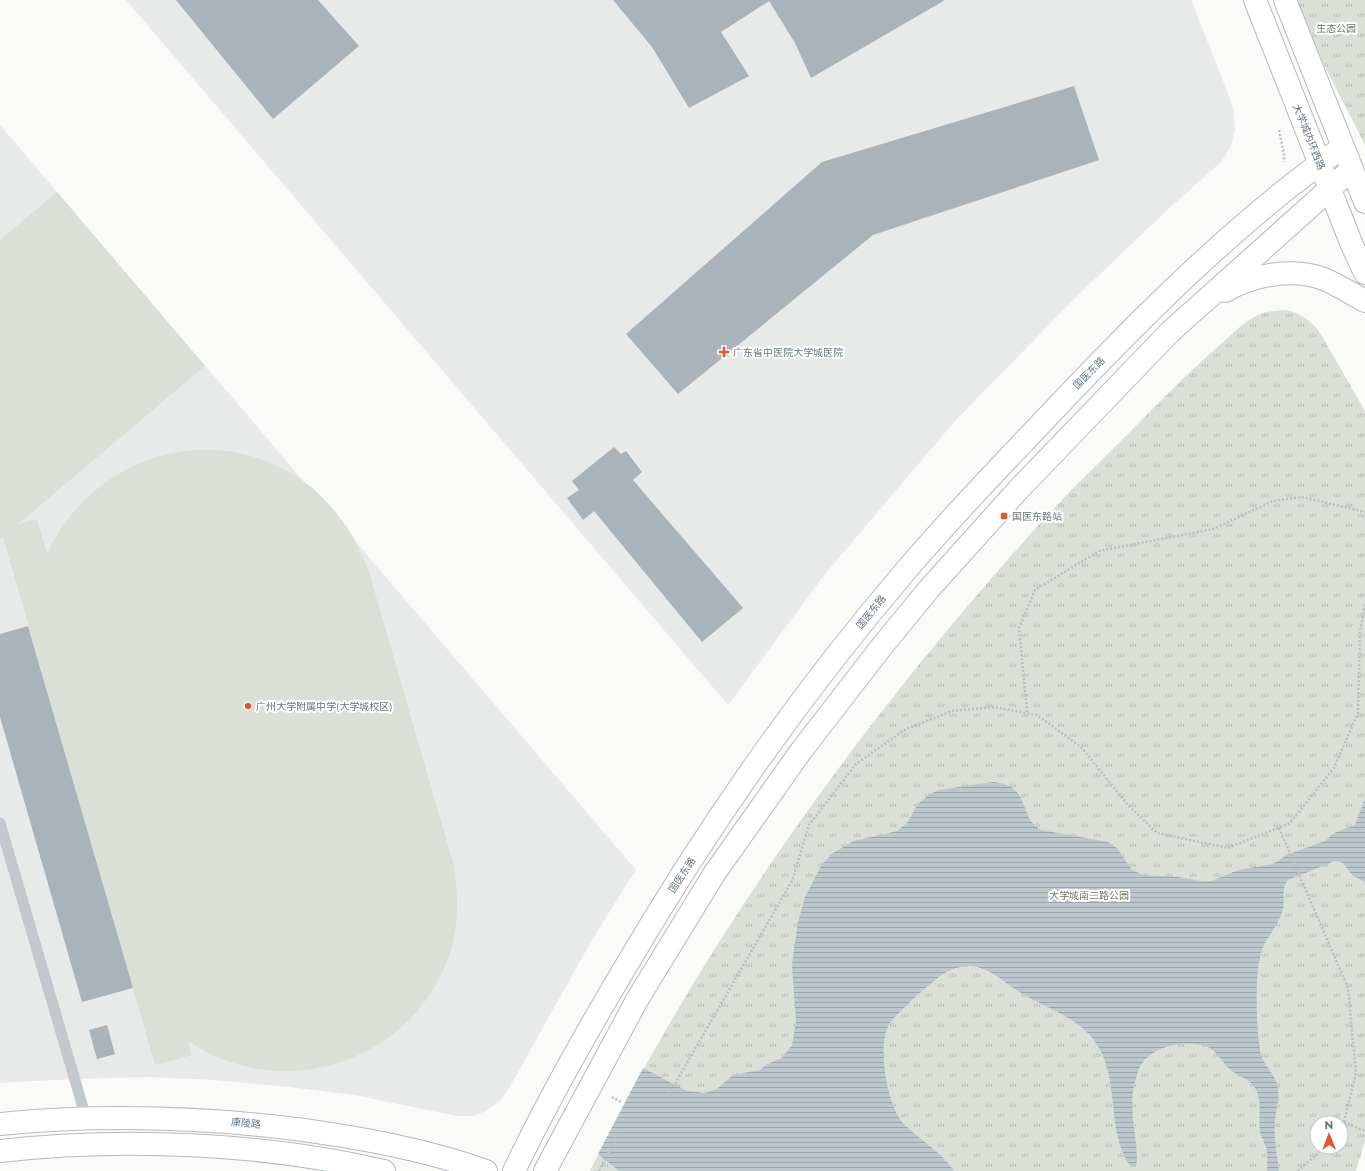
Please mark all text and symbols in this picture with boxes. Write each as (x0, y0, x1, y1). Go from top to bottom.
park label: 生态公园 (1316, 22, 1356, 35)
street label: 大学城内环西路 (1290, 102, 1328, 172)
marker: 广东省中医院大学城医院 (718, 346, 730, 358)
place label: 广东省中医院大学城医院 (733, 346, 843, 359)
street label: 国医东路 (1070, 354, 1108, 392)
place label: 国医东路站 (1012, 510, 1062, 523)
marker: 国医东路站 (999, 511, 1009, 521)
street label: 国医东路 (853, 592, 889, 632)
place label: 广州大学附属中学(大学城校区) (256, 700, 393, 713)
marker: 广州大学附属中学(大学城校区) (243, 701, 253, 711)
street label: 国医东路 (666, 855, 698, 895)
park label: 大学城南二路公园 (1049, 889, 1129, 902)
street label: 康陵路 (230, 1115, 262, 1131)
north arrow (1309, 1115, 1349, 1155)
text: N (1324, 1118, 1333, 1132)

